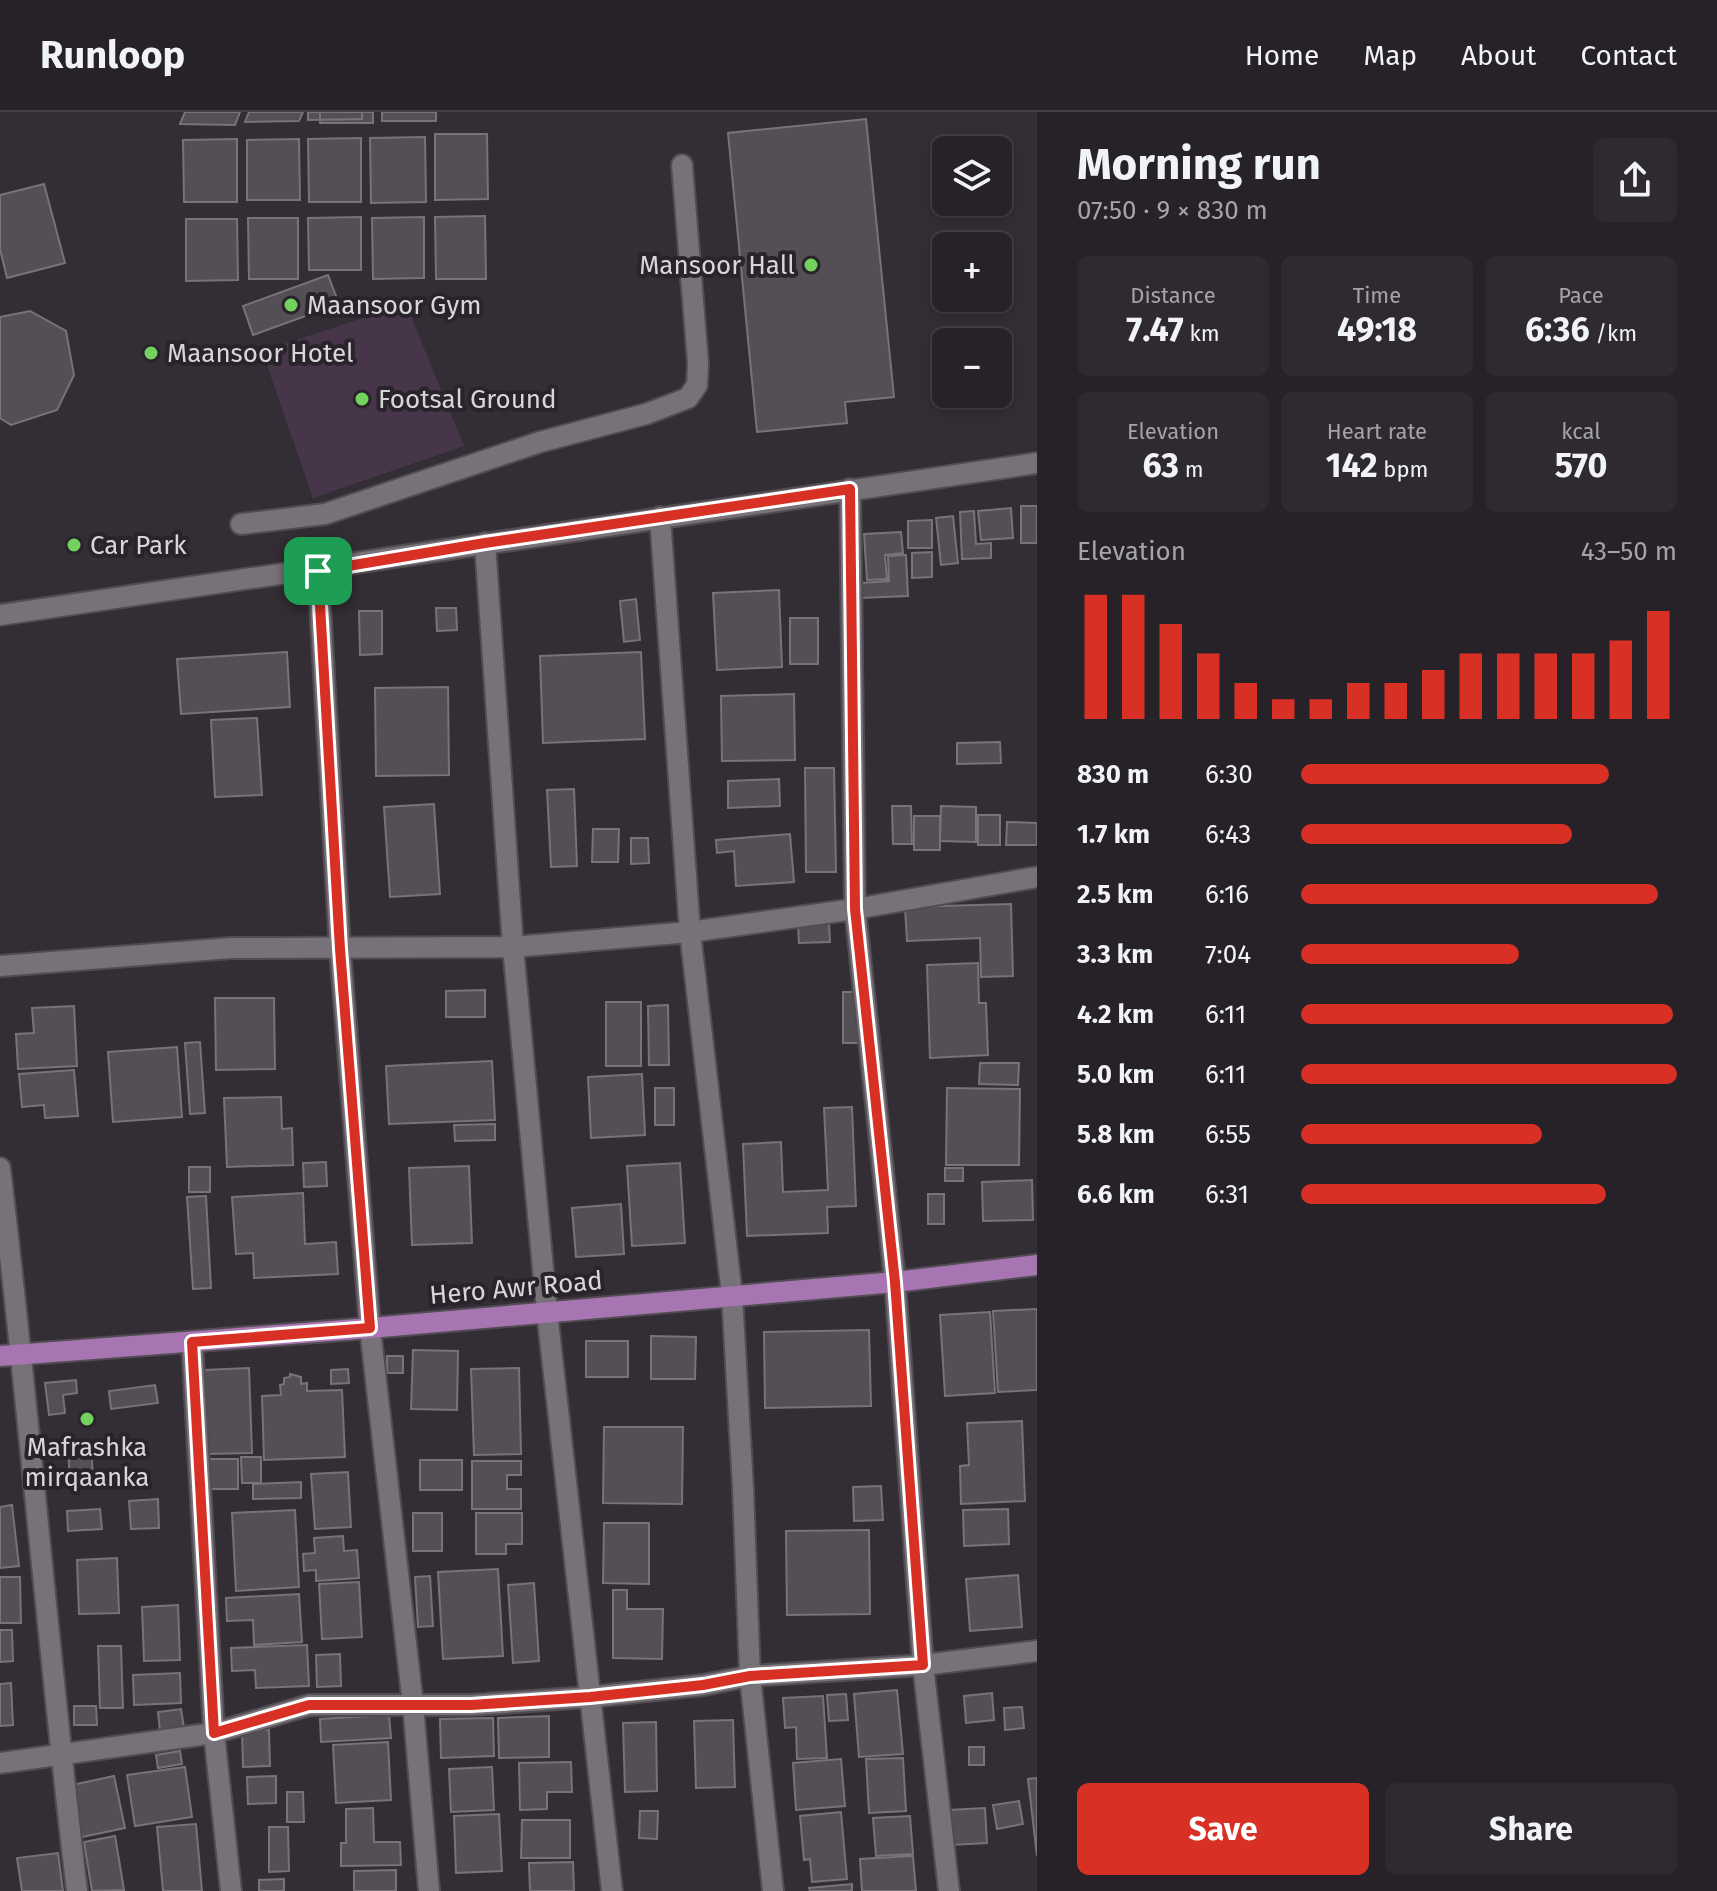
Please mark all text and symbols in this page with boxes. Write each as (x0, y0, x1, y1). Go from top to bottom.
text: Runloop (40, 32, 185, 78)
text: Home (1245, 39, 1319, 72)
text: Map (1363, 39, 1417, 72)
text: About (1461, 39, 1536, 72)
text: Contact (1580, 39, 1677, 72)
map controls (932, 136, 1012, 408)
button: layers (932, 136, 1012, 216)
text: Morning run (1077, 138, 1321, 191)
button: share (1593, 138, 1677, 222)
text: 07:50 · 9 × 830 m (1077, 195, 1268, 226)
button: + (932, 232, 1012, 312)
place label: Mansoor Hall (639, 250, 795, 281)
marker: Mansoor Hall (802, 256, 820, 274)
text: Distance (1130, 282, 1216, 309)
text: Time (1353, 282, 1401, 309)
text: Pace (1558, 282, 1604, 309)
place label: Maansoor Gym (307, 290, 482, 321)
marker: Maansoor Gym (282, 296, 300, 314)
text: 7.47 (1126, 309, 1184, 350)
text: 49:18 (1337, 309, 1417, 350)
text: 6:36 (1525, 309, 1590, 350)
text: km (1184, 320, 1220, 347)
text: /km (1590, 320, 1637, 347)
button: − (932, 328, 1012, 408)
place label: Maansoor Hotel (167, 338, 354, 369)
marker: Maansoor Hotel (142, 344, 160, 362)
place label: Footsal Ground (378, 384, 557, 415)
marker: Footsal Ground (353, 390, 371, 408)
text: Elevation (1127, 418, 1219, 445)
text: Heart rate (1327, 418, 1427, 445)
text: kcal (1561, 418, 1601, 445)
text: 63 (1142, 445, 1179, 486)
text: 142 (1326, 445, 1378, 486)
text: 570 (1555, 445, 1607, 486)
text: m (1179, 456, 1204, 483)
text: bpm (1378, 456, 1428, 483)
place label: Car Park (90, 530, 187, 561)
marker: Car Park (65, 536, 83, 554)
text: Elevation (1077, 536, 1186, 567)
text: 43–50 m (1581, 536, 1677, 567)
pin (284, 537, 352, 605)
icon: arrive (296, 549, 340, 593)
text: 830 m (1077, 759, 1149, 790)
text: 6:30 (1205, 759, 1253, 790)
text: 1.7 km (1077, 819, 1150, 850)
text: 6:43 (1205, 819, 1251, 850)
text: 2.5 km (1077, 879, 1153, 910)
text: 6:16 (1205, 879, 1249, 910)
text: 3.3 km (1077, 939, 1153, 970)
text: 7:04 (1205, 939, 1251, 970)
text: 4.2 km (1077, 999, 1154, 1030)
text: 6:11 (1205, 999, 1246, 1030)
text: 5.0 km (1077, 1059, 1155, 1090)
text: 6:11 (1205, 1059, 1246, 1090)
text: 5.8 km (1077, 1119, 1155, 1150)
text: 6:55 (1205, 1119, 1251, 1150)
text: 6.6 km (1077, 1179, 1155, 1210)
text: 6:31 (1205, 1179, 1249, 1210)
street label: Hero Awr Road (428, 1265, 604, 1311)
marker: Mafrashka mirqaanka (78, 1410, 96, 1428)
place label: Mafrashka mirqaanka (25, 1432, 149, 1493)
button: Save (1077, 1783, 1369, 1875)
button: Share (1385, 1783, 1677, 1875)

